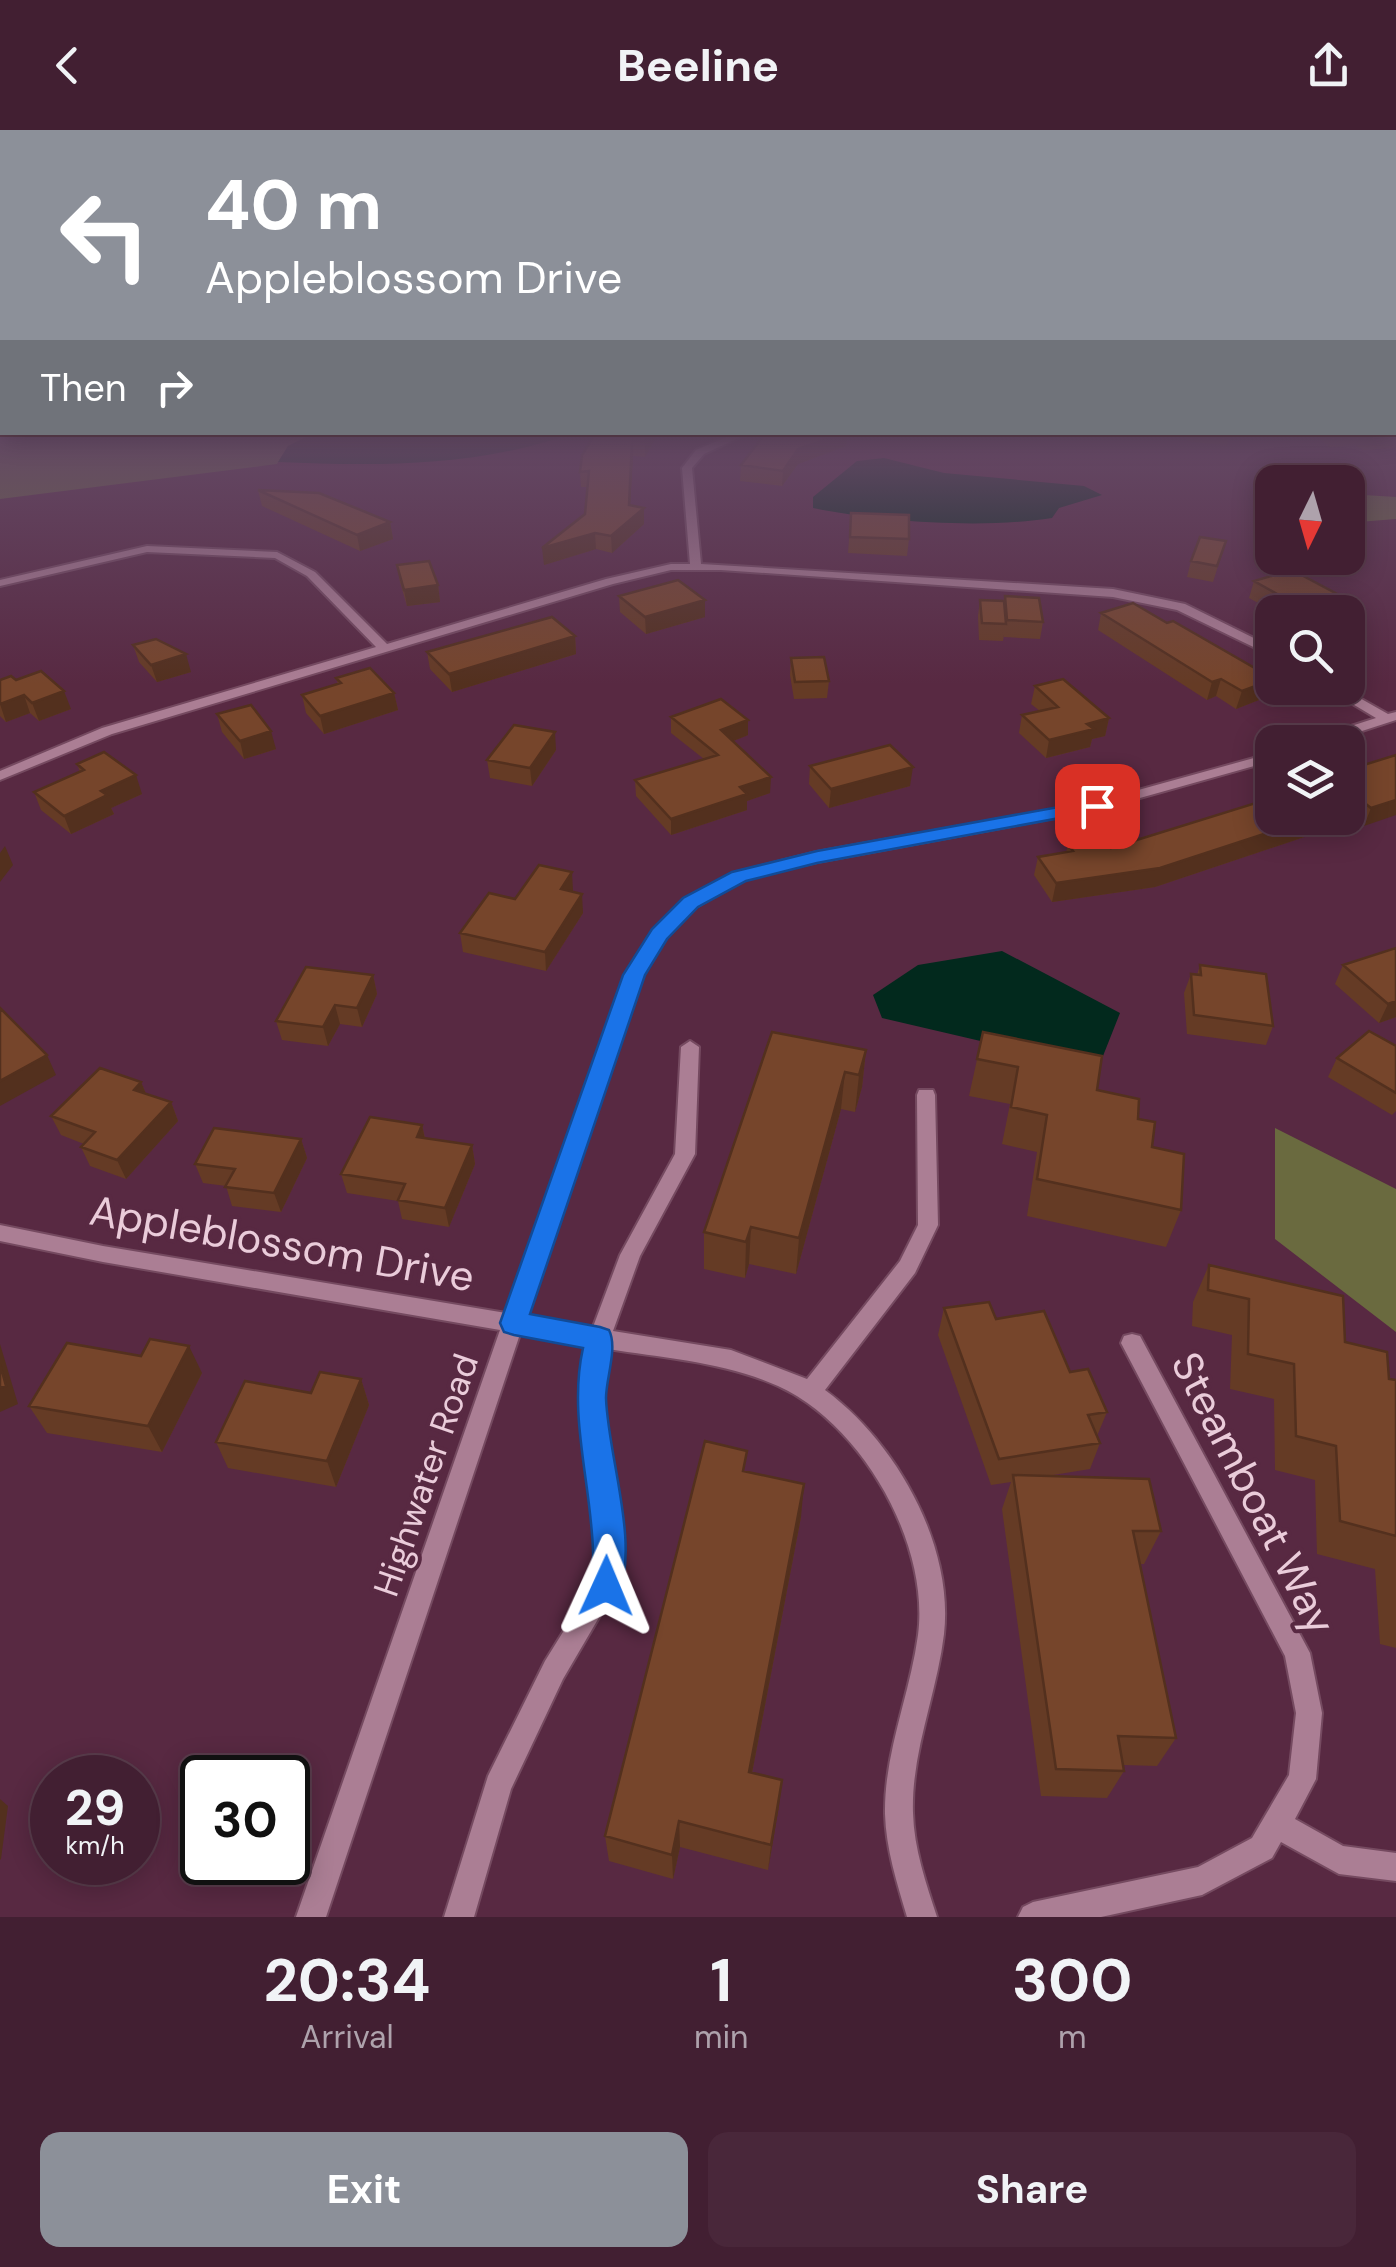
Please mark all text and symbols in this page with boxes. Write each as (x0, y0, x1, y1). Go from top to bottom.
text: Beeline (617, 36, 779, 95)
icon: back (40, 38, 95, 93)
icon: share (1301, 38, 1356, 93)
text: 40 m (205, 160, 382, 251)
icon: left (40, 170, 170, 300)
text: Appleblossom Drive (205, 248, 622, 307)
icon: right (147, 360, 202, 415)
text: Then (40, 363, 127, 413)
north arrow (1255, 465, 1365, 575)
map controls (1255, 465, 1365, 835)
button: search (1255, 595, 1365, 705)
button: layers (1255, 725, 1365, 835)
pin (1055, 764, 1140, 849)
icon: arrive (1070, 779, 1125, 834)
street label: Appleblossom Drive (85, 1183, 478, 1304)
street label: Steamboat Way (1159, 1343, 1348, 1644)
street label: Highwater Road (363, 1348, 489, 1602)
position arrow (554, 1534, 658, 1638)
speed limit sign: 30 (180, 1755, 310, 1885)
text: 29 (65, 1775, 125, 1841)
text: km/h (65, 1829, 125, 1862)
text: 20:34 (263, 1941, 430, 2020)
text: 1 (710, 1941, 732, 2020)
text: 300 (1012, 1941, 1133, 2020)
text: Arrival (300, 2016, 394, 2058)
text: min (694, 2016, 748, 2058)
text: m (1058, 2016, 1086, 2058)
button: Exit (40, 2132, 688, 2247)
button: Share (708, 2132, 1356, 2247)

